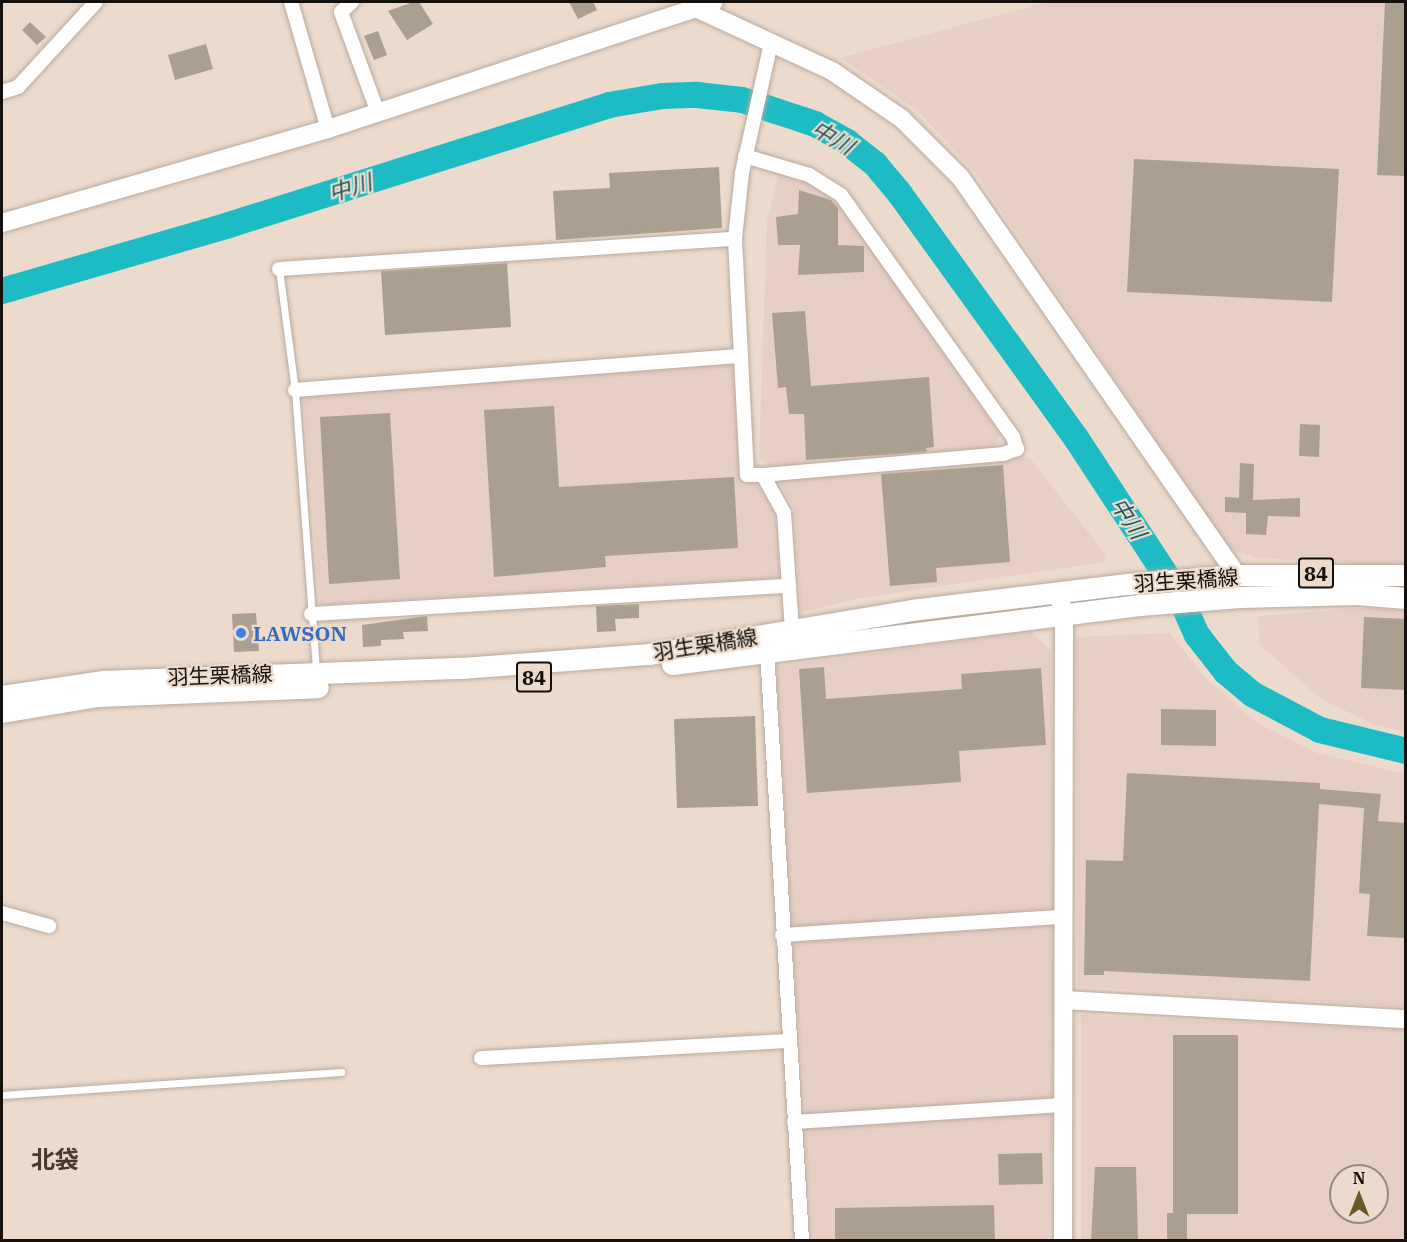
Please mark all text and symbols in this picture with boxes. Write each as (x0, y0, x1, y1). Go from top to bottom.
water label: 中川 (807, 115, 859, 159)
water label: 中川 (325, 168, 375, 206)
water label: 中川 (1106, 492, 1152, 544)
road number: 84 (1298, 556, 1334, 590)
street label: 羽生栗橋線 (1133, 564, 1239, 596)
place label: LAWSON (253, 620, 347, 646)
street label: 羽生栗橋線 (651, 623, 759, 665)
marker: LAWSON (234, 626, 248, 640)
road number: 84 (516, 660, 552, 694)
street label: 羽生栗橋線 (167, 661, 273, 689)
district label: 北袋 (31, 1146, 79, 1174)
north arrow (1329, 1164, 1389, 1224)
text: N (1353, 1168, 1365, 1188)

